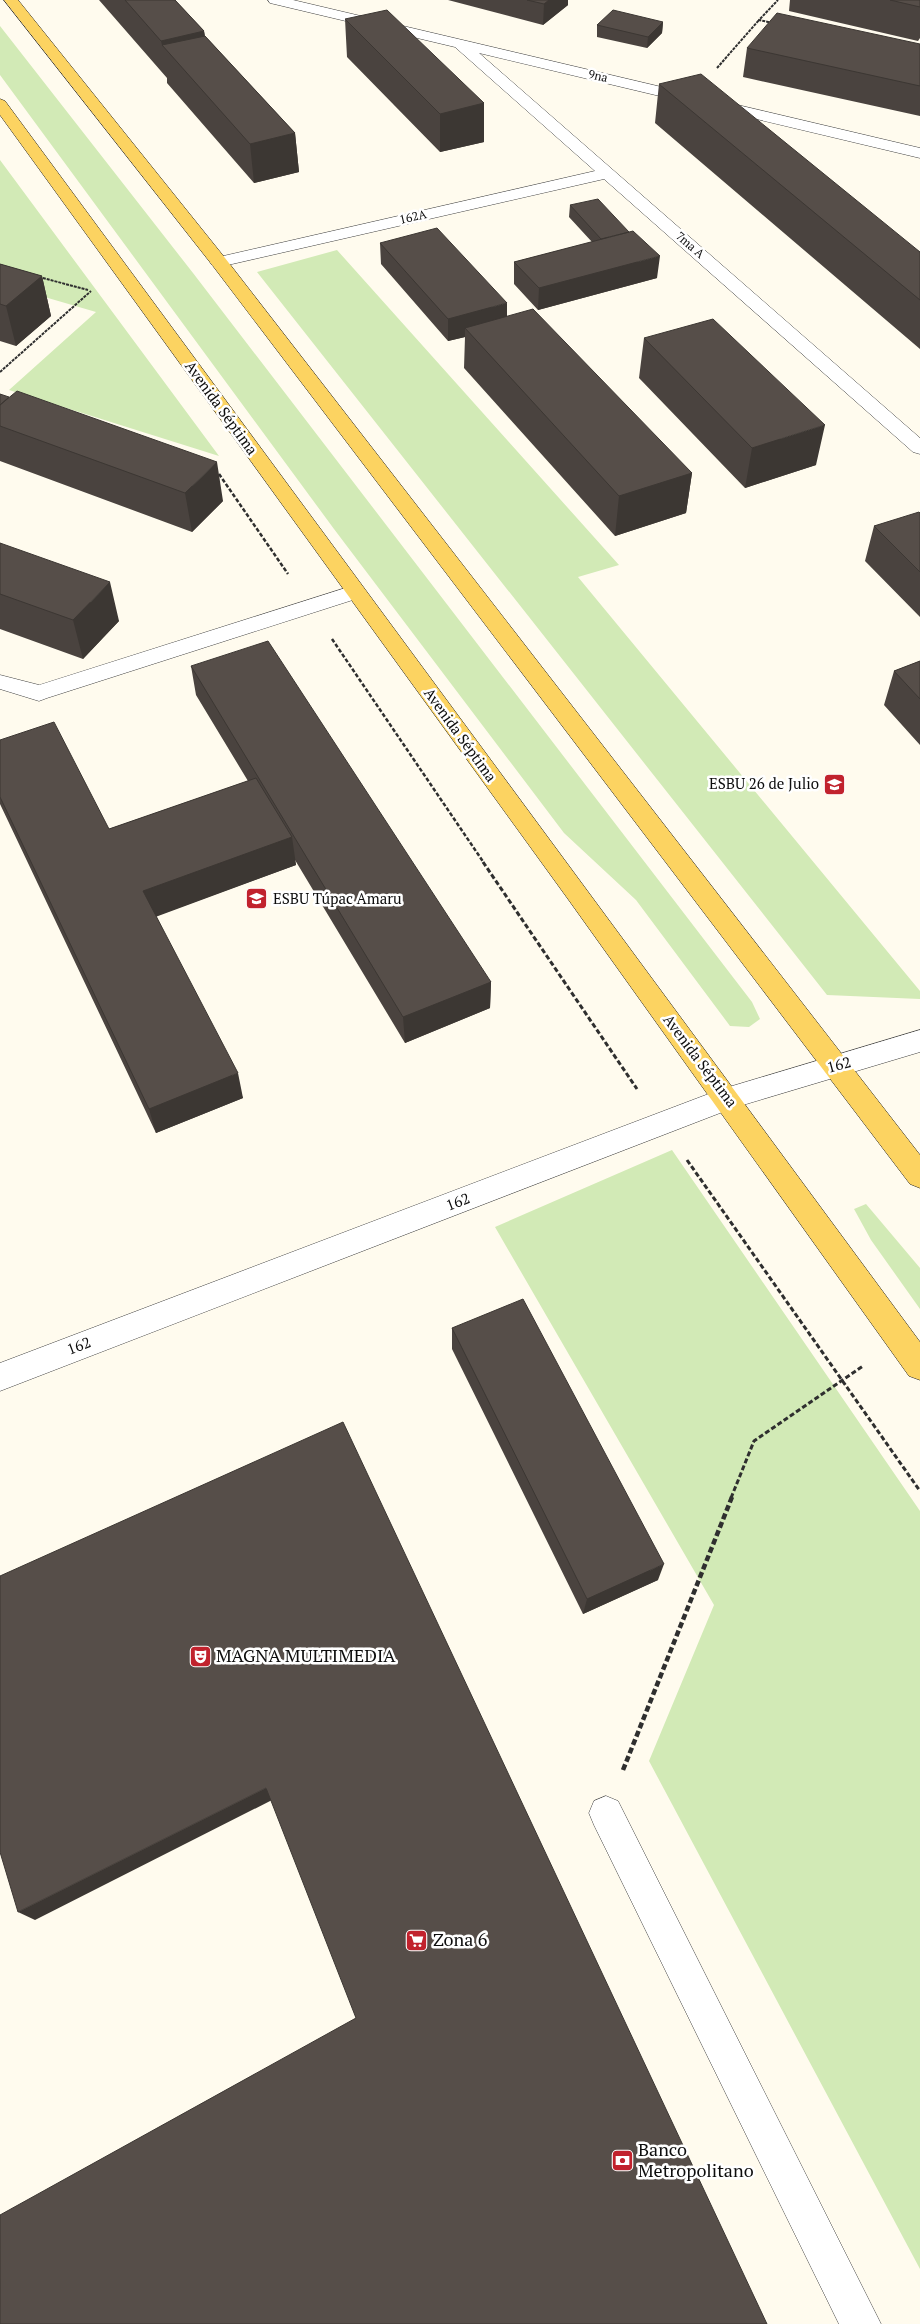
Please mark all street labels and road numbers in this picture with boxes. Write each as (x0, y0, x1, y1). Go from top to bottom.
street label: 9na (587, 66, 609, 85)
street label: 162A (398, 206, 429, 227)
street label: 7ma A (673, 228, 708, 262)
street label: Avenida Séptima (181, 356, 263, 459)
street label: Avenida Séptima (420, 683, 502, 786)
street label: Avenida Séptima (659, 1010, 743, 1111)
street label: 162 (825, 1051, 853, 1077)
street label: 162 (443, 1187, 472, 1215)
street label: 162 (64, 1331, 93, 1359)

